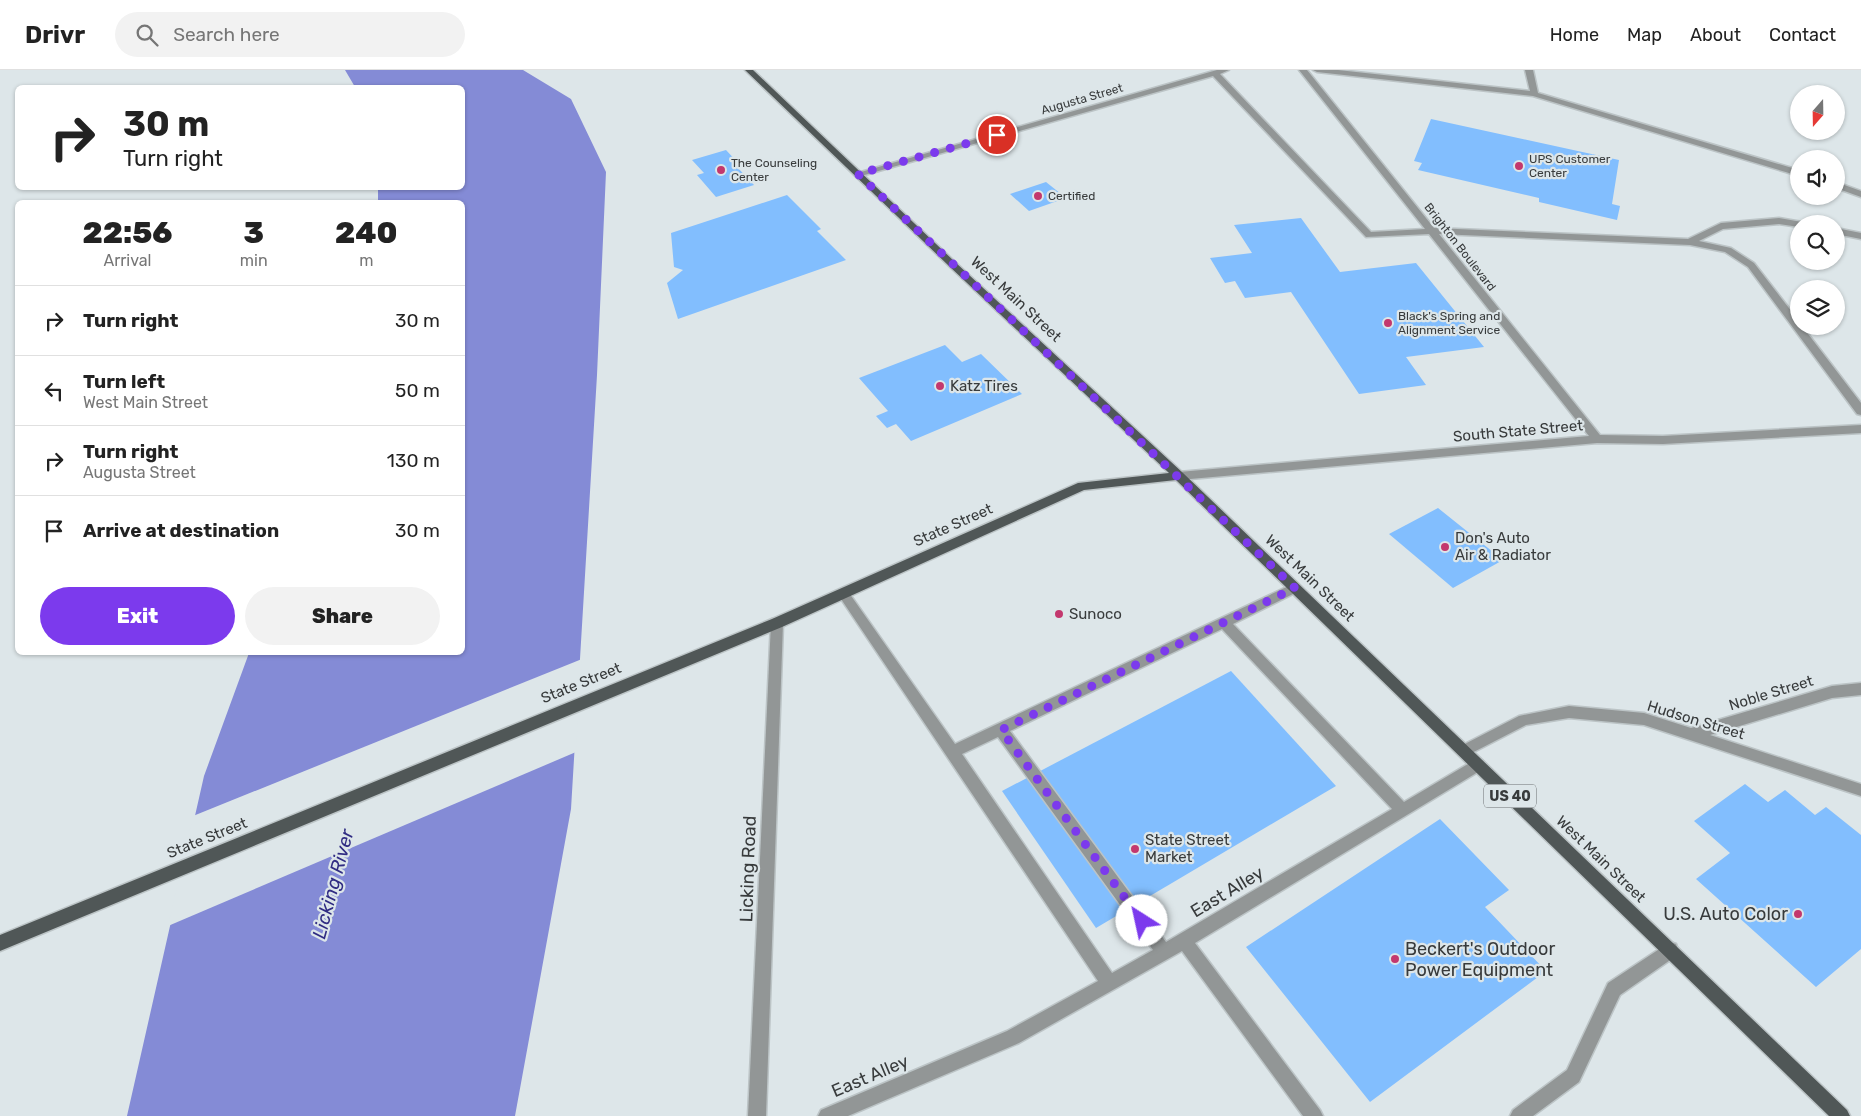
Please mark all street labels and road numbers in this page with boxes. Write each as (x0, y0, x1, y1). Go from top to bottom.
street label: Augusta Street (1039, 81, 1125, 117)
street label: Brighton Boulevard (1421, 200, 1499, 294)
street label: West Main Street (967, 252, 1065, 346)
street label: South State Street (1452, 416, 1584, 446)
street label: State Street (911, 499, 995, 550)
street label: West Main Street (1262, 531, 1359, 625)
street label: State Street (538, 659, 624, 707)
street label: Noble Street (1727, 672, 1815, 714)
street label: Hudson Street (1645, 697, 1747, 743)
road number: US 40 (1484, 784, 1536, 808)
street label: West Main Street (1553, 812, 1650, 906)
street label: State Street (164, 814, 250, 862)
street label: Licking Road (735, 815, 761, 923)
street label: East Alley (1186, 862, 1268, 922)
street label: East Alley (828, 1050, 912, 1102)

